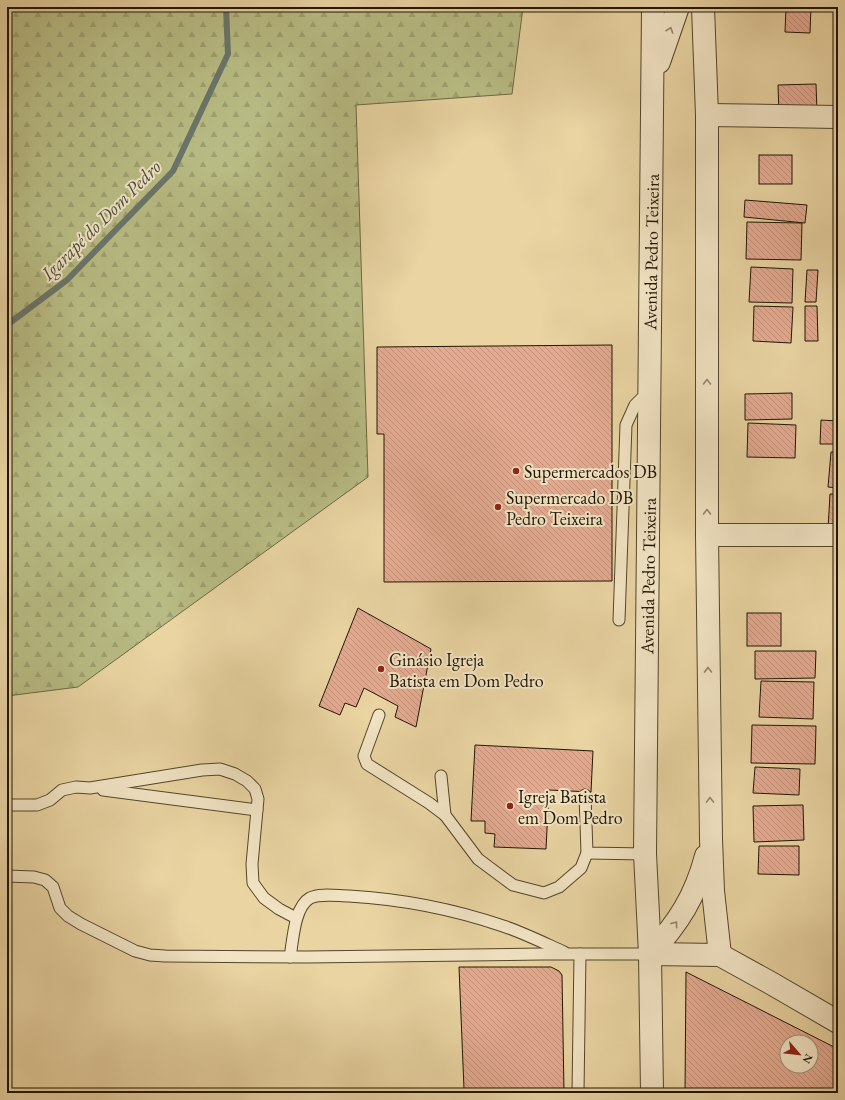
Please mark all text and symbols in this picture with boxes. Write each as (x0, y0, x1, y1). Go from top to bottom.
one-way arrow (665, 27, 673, 34)
water label: Igarapé do Dom Pedro (35, 155, 166, 286)
street label: Avenida Pedro Teixeira (638, 173, 664, 331)
one-way arrow (703, 379, 711, 385)
place label: Supermercados DB (524, 460, 657, 483)
marker: Supermercados DB (511, 466, 521, 476)
place label: Supermercado DB Pedro Teixeira (506, 486, 633, 530)
street label: Avenida Pedro Teixeira (635, 497, 661, 655)
marker: Supermercado DB Pedro Teixeira (493, 502, 503, 512)
one-way arrow (703, 509, 711, 515)
place label: Ginásio Igreja Batista em Dom Pedro (389, 648, 544, 692)
marker: Ginásio Igreja Batista em Dom Pedro (376, 664, 386, 674)
one-way arrow (704, 667, 712, 673)
place label: Igreja Batista em Dom Pedro (518, 785, 623, 829)
one-way arrow (706, 797, 714, 803)
marker: Igreja Batista em Dom Pedro (505, 801, 515, 811)
one-way arrow (670, 921, 677, 928)
north arrow (779, 1034, 819, 1074)
text: N (800, 1051, 816, 1066)

